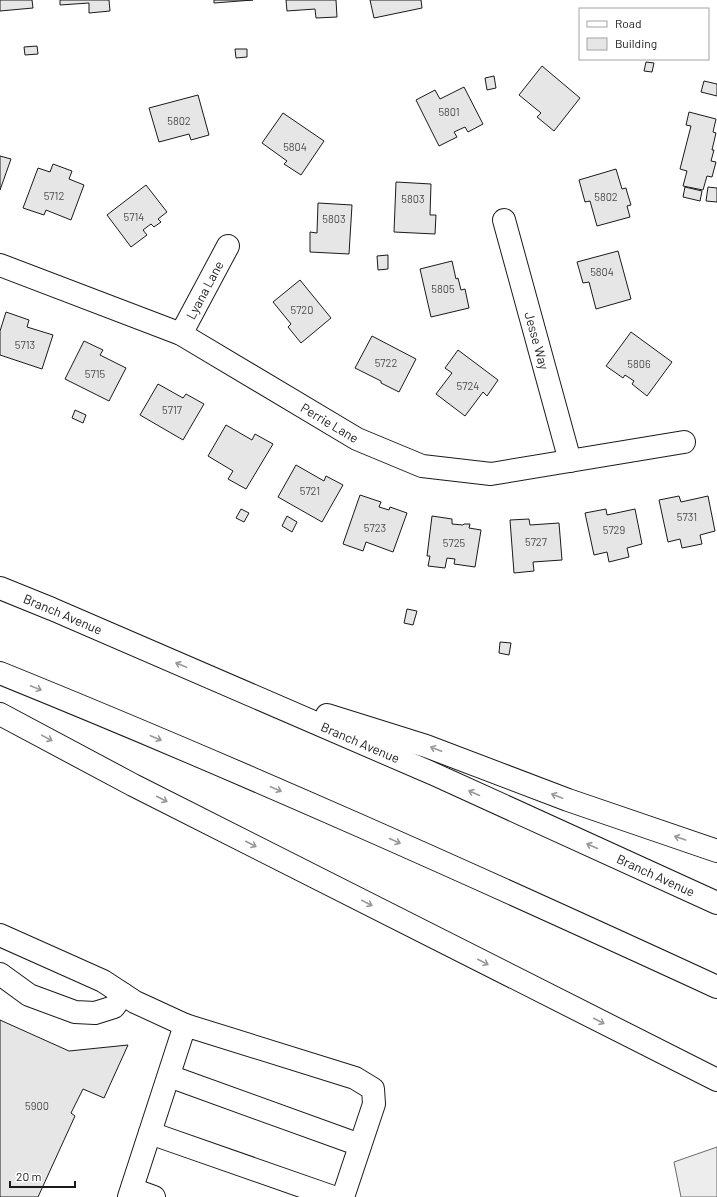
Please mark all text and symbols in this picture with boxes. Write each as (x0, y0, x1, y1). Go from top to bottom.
legend (579, 8, 709, 60)
text: Road (615, 16, 642, 30)
text: Building (615, 36, 657, 50)
house number: 5801 (438, 105, 460, 118)
house number: 5802 (167, 114, 191, 127)
house number: 5804 (283, 140, 307, 153)
house number: 5712 (44, 189, 64, 202)
house number: 5802 (594, 190, 618, 203)
house number: 5803 (401, 192, 425, 205)
house number: 5714 (124, 210, 144, 223)
house number: 5803 (322, 212, 346, 225)
street label: Lyana Lane (182, 258, 227, 322)
house number: 5804 (590, 265, 614, 278)
house number: 5805 (431, 282, 455, 295)
house number: 5720 (291, 303, 313, 316)
street label: Jesse Way (521, 310, 553, 371)
house number: 5713 (15, 338, 35, 351)
house number: 5722 (375, 356, 397, 369)
house number: 5806 (627, 357, 651, 370)
house number: 5715 (85, 367, 106, 380)
house number: 5724 (457, 379, 479, 392)
street label: Perrie Lane (298, 399, 362, 446)
house number: 5717 (162, 403, 182, 416)
house number: 5721 (300, 484, 320, 497)
house number: 5731 (677, 510, 697, 523)
house number: 5723 (364, 521, 386, 534)
house number: 5729 (603, 523, 626, 536)
house number: 5727 (525, 535, 547, 548)
house number: 5725 (443, 536, 466, 549)
street label: Branch Avenue (21, 590, 105, 638)
one-way arrow (175, 661, 187, 668)
one-way arrow (30, 685, 42, 692)
street label: Branch Avenue (319, 718, 402, 766)
one-way arrow (41, 735, 53, 743)
one-way arrow (150, 735, 162, 742)
one-way arrow (430, 745, 442, 753)
one-way arrow (269, 785, 281, 793)
one-way arrow (468, 789, 480, 796)
one-way arrow (551, 792, 563, 800)
one-way arrow (155, 796, 167, 804)
one-way arrow (674, 834, 687, 841)
one-way arrow (389, 838, 401, 845)
one-way arrow (245, 841, 257, 849)
one-way arrow (587, 842, 599, 850)
street label: Branch Avenue (614, 850, 698, 900)
one-way arrow (361, 900, 373, 907)
one-way arrow (477, 959, 489, 966)
one-way arrow (593, 1017, 605, 1025)
house number: 5900 (25, 1099, 49, 1112)
scale bar (10, 1163, 75, 1189)
text: 20 m (16, 1169, 42, 1183)

